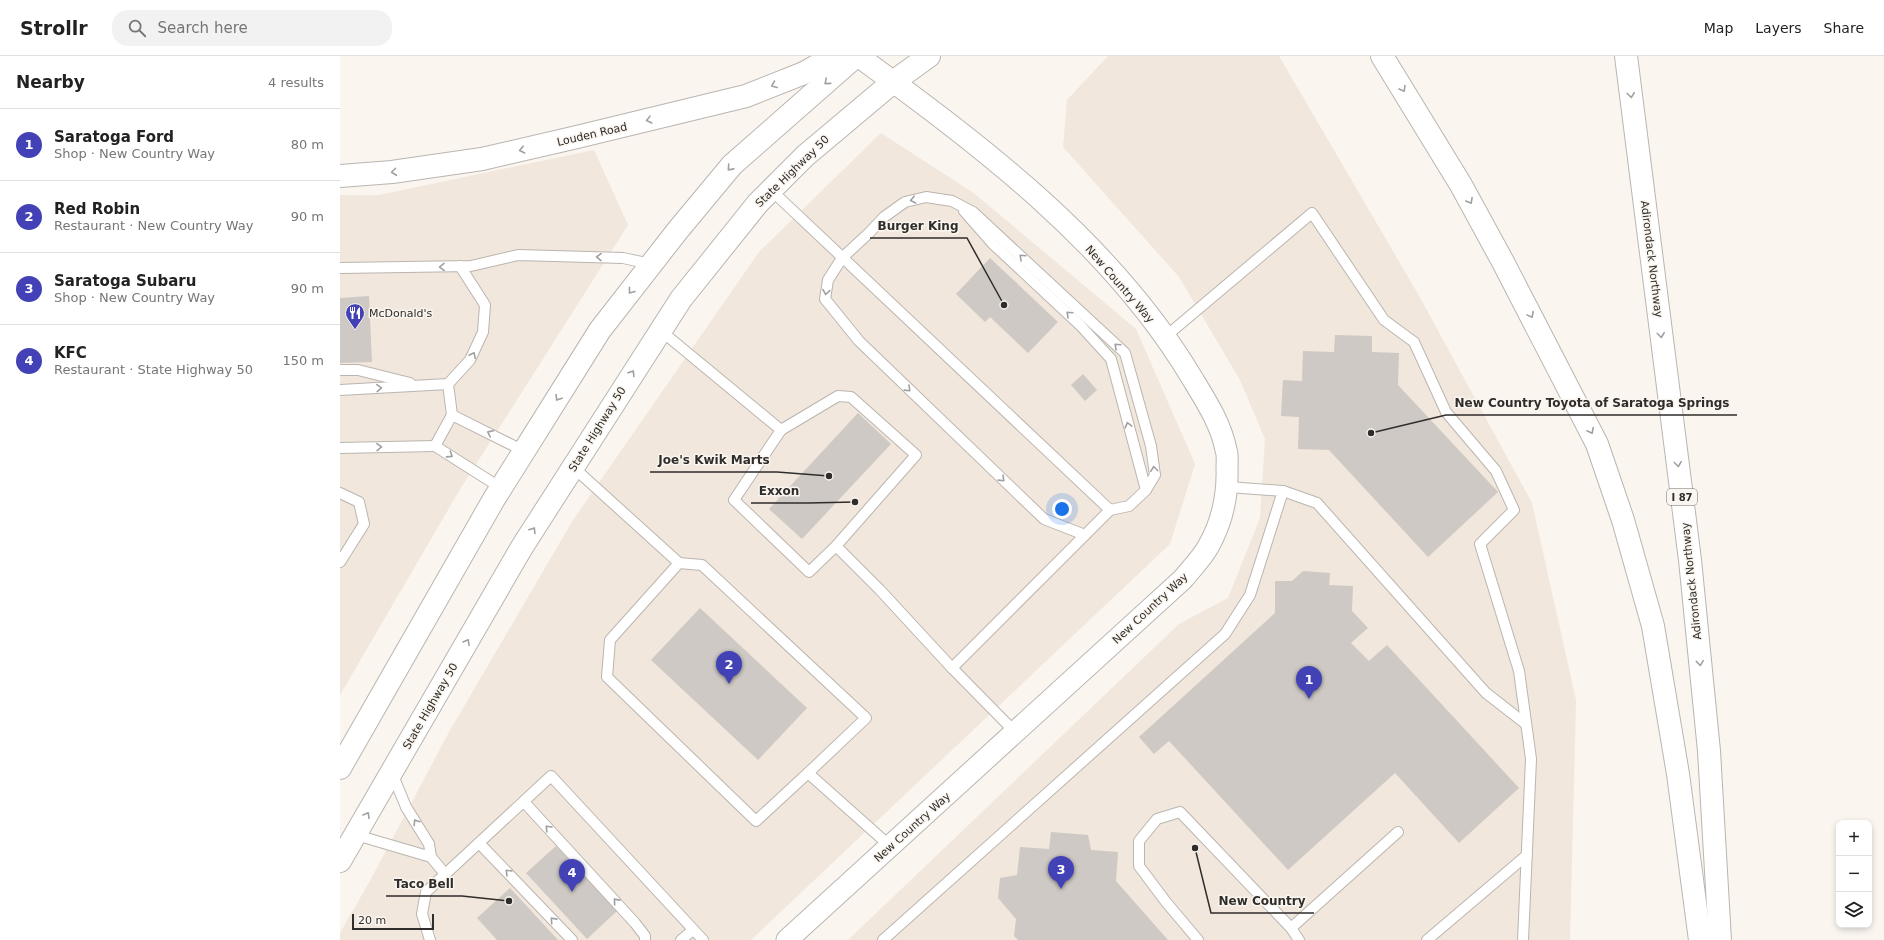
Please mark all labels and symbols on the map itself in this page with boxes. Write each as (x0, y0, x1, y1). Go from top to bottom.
one-way arrow (824, 77, 832, 84)
one-way arrow (770, 80, 778, 88)
one-way arrow (1398, 85, 1405, 92)
one-way arrow (1626, 92, 1635, 98)
one-way arrow (646, 115, 653, 124)
street label: Louden Road (556, 120, 628, 149)
street label: State Highway 50 (753, 133, 832, 210)
one-way arrow (519, 146, 526, 154)
one-way arrow (727, 163, 735, 171)
one-way arrow (391, 167, 397, 176)
one-way arrow (910, 196, 916, 204)
one-way arrow (1465, 197, 1472, 204)
street label: Adirondack Northway (1638, 200, 1665, 319)
callout: Burger King (870, 214, 967, 238)
text: Burger King (878, 219, 958, 233)
street label: New Country Way (1083, 243, 1157, 326)
one-way arrow (596, 253, 602, 261)
one-way arrow (1019, 254, 1027, 262)
one-way arrow (439, 263, 445, 271)
one-way arrow (628, 287, 635, 294)
one-way arrow (822, 289, 831, 295)
restaurant icon: McDonald's (344, 302, 366, 330)
place label: McDonald's (369, 307, 433, 320)
one-way arrow (1526, 311, 1534, 319)
one-way arrow (1066, 312, 1073, 319)
one-way arrow (1657, 332, 1666, 338)
one-way arrow (1114, 343, 1122, 351)
one-way arrow (468, 351, 475, 359)
one-way arrow (628, 370, 635, 377)
one-way arrow (376, 384, 382, 392)
street label: State Highway 50 (566, 384, 629, 474)
one-way arrow (903, 384, 911, 391)
callout: New Country Toyota of Saratoga Springs (1446, 391, 1737, 415)
one-way arrow (555, 394, 562, 401)
text: New Country Toyota of Saratoga Springs (1455, 396, 1729, 410)
one-way arrow (1124, 422, 1133, 429)
one-way arrow (1586, 427, 1593, 434)
one-way arrow (486, 431, 494, 438)
one-way arrow (376, 443, 382, 451)
callout: Joe's Kwik Marts (650, 448, 777, 472)
one-way arrow (445, 451, 452, 458)
text: Joe's Kwik Marts (657, 453, 770, 467)
one-way arrow (1673, 461, 1682, 467)
one-way arrow (1150, 465, 1159, 472)
one-way arrow (997, 474, 1004, 481)
callout: Exxon (751, 479, 808, 503)
text: Exxon (759, 484, 799, 498)
road number: I 87 (1667, 489, 1697, 505)
your location (1052, 499, 1072, 519)
street label: Adirondack Northway (1679, 521, 1704, 640)
one-way arrow (528, 527, 536, 534)
street label: New Country Way (1110, 570, 1191, 647)
one-way arrow (462, 639, 469, 646)
pin: 2 (716, 651, 742, 684)
one-way arrow (1695, 660, 1704, 666)
street label: State Highway 50 (400, 661, 460, 752)
pin: 1 (1296, 666, 1322, 699)
street label: New Country Way (872, 789, 954, 865)
one-way arrow (362, 812, 369, 819)
one-way arrow (413, 819, 421, 826)
one-way arrow (545, 825, 553, 833)
pin: 3 (1048, 856, 1074, 889)
pin: 4 (559, 859, 585, 892)
one-way arrow (505, 869, 513, 877)
callout: Taco Bell (386, 872, 462, 896)
text: Taco Bell (394, 877, 454, 891)
callout: New Country (1211, 889, 1314, 913)
text: New Country (1218, 894, 1306, 908)
one-way arrow (614, 899, 621, 906)
scale bar (352, 912, 434, 931)
one-way arrow (551, 917, 558, 925)

